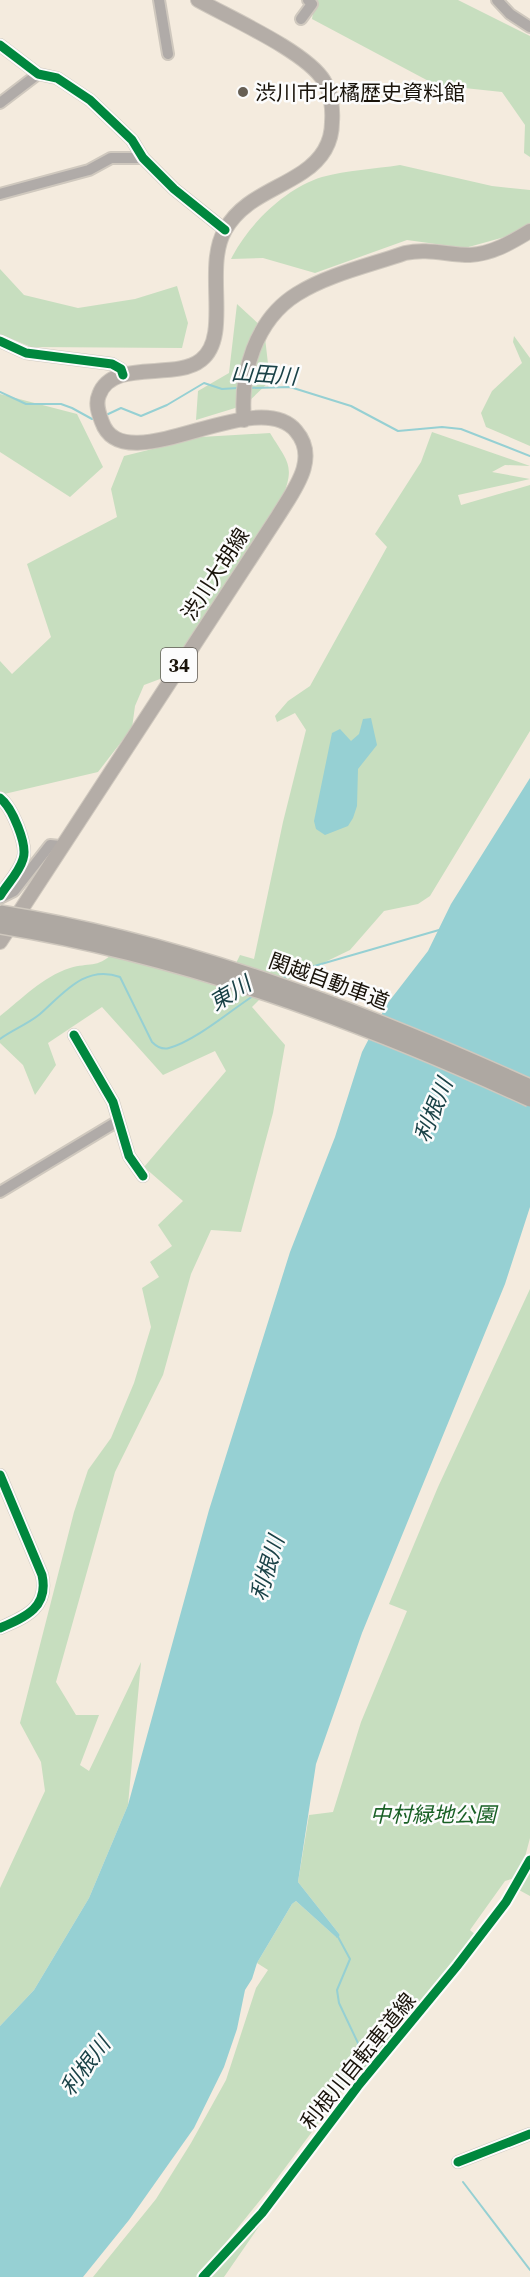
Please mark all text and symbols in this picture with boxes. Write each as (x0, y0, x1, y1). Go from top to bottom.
place label: 渋川市北橘歴史資料館 (255, 78, 465, 107)
marker: 渋川市北橘歴史資料館 (236, 85, 250, 99)
water label: 山田川 (230, 357, 300, 391)
street label: 渋川大胡線 (174, 522, 256, 626)
road number: 34 (161, 648, 197, 682)
street label: 関越自動車道 (265, 946, 393, 1016)
water label: 東川 (203, 968, 258, 1017)
water label: 利根川 (407, 1072, 460, 1146)
water label: 利根川 (243, 1530, 292, 1604)
park label: 中村緑地公園 (370, 1800, 499, 1829)
street label: 利根川自転車道線 (294, 1987, 422, 2135)
water label: 利根川 (53, 2029, 118, 2101)

